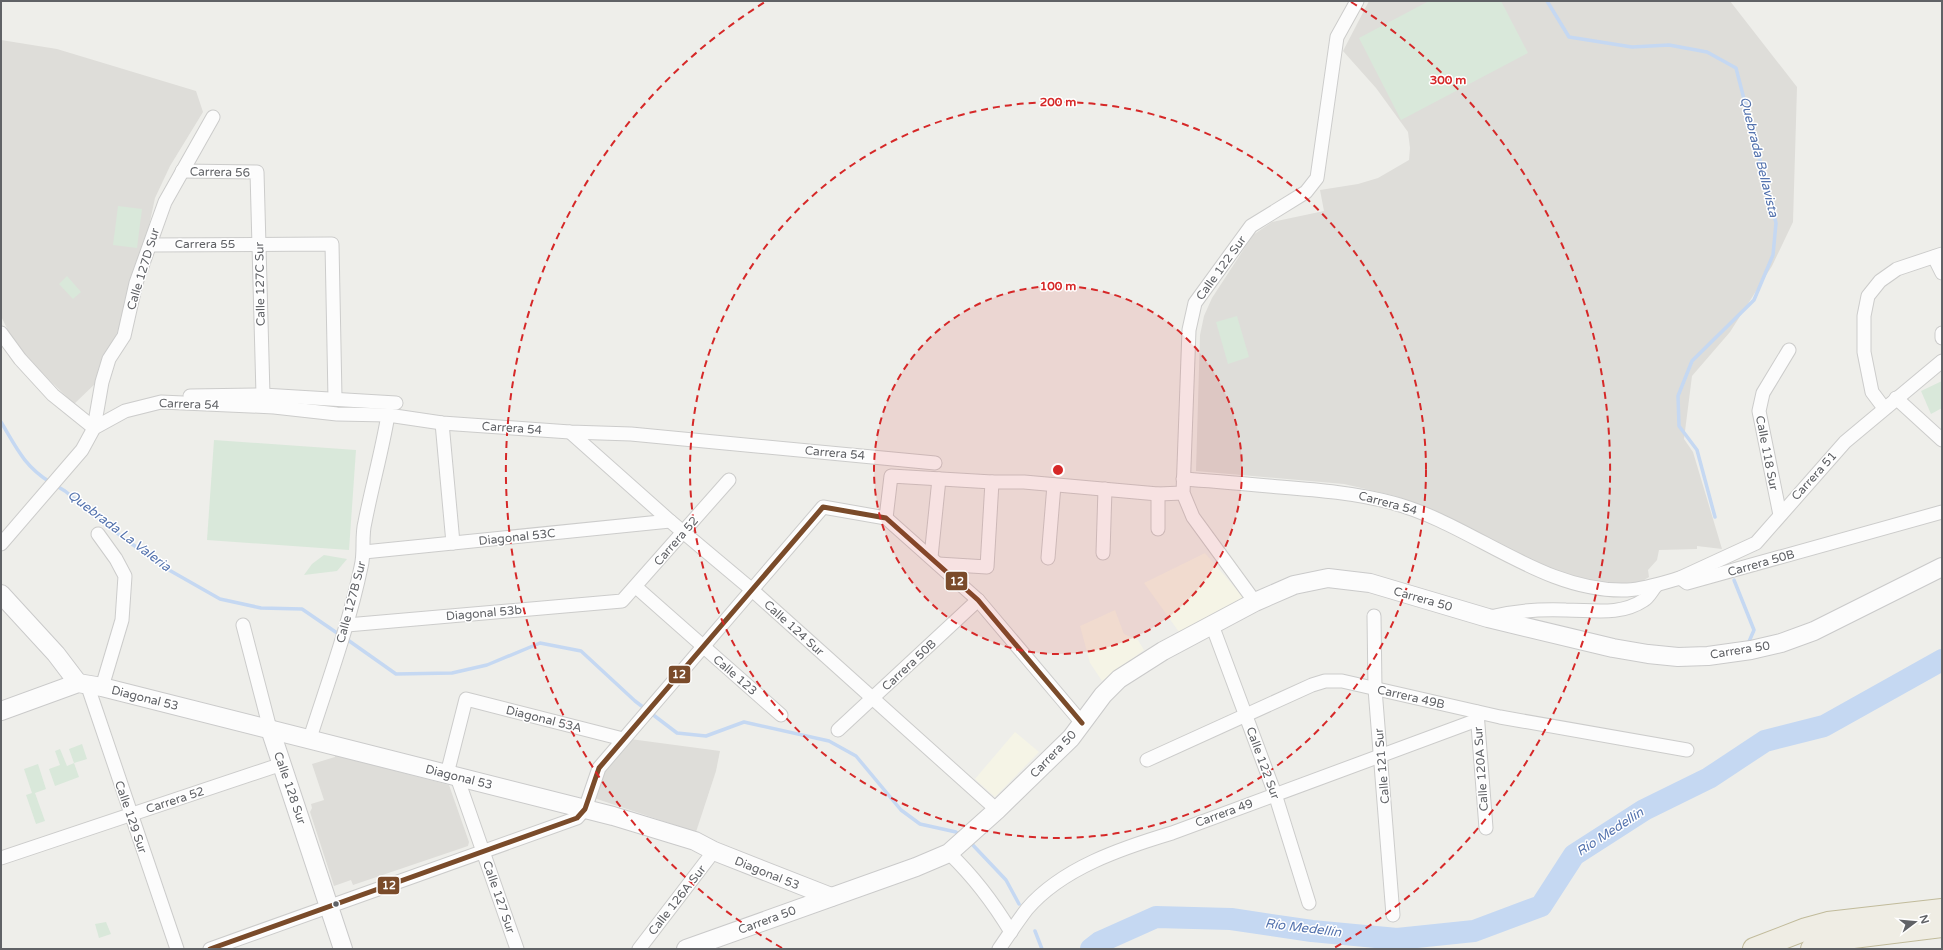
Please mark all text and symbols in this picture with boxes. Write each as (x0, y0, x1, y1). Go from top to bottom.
text: 300 m (1430, 73, 1466, 87)
text: 200 m (1040, 95, 1076, 109)
water label: Quebrada Bellavista (1736, 95, 1782, 220)
street label: Carrera 56 (190, 164, 250, 180)
street label: Calle 127D Sur (124, 226, 162, 312)
street label: Calle 122 Sur (1193, 233, 1249, 303)
street label: Carrera 55 (175, 237, 235, 251)
street label: Calle 127C Sur (252, 241, 268, 326)
text: 100 m (1040, 279, 1076, 293)
street label: Carrera 54 (159, 396, 220, 412)
street label: Calle 118 Sur (1753, 414, 1781, 492)
street label: Carrera 54 (481, 419, 543, 437)
street label: Carrera 54 (804, 443, 866, 463)
street label: Carrera 51 (1789, 449, 1839, 503)
centre of rings (1051, 463, 1065, 477)
water label: Quebrada La Valeria (64, 487, 174, 575)
street label: Carrera 54 (1357, 488, 1419, 518)
street label: Carrera 52 (651, 514, 701, 568)
street label: Diagonal 53C (478, 526, 556, 548)
street label: Carrera 50B (1726, 547, 1796, 579)
street label: Calle 127B Sur (333, 559, 369, 644)
line badge: 12 (945, 571, 968, 591)
text: 12 (950, 575, 964, 588)
street label: Carrera 50 (1392, 584, 1454, 614)
street label: Calle 124 Sur (761, 597, 827, 659)
street label: Diagonal 53b (445, 603, 523, 623)
street label: Carrera 50B (879, 636, 939, 694)
street label: Carrera 50 (1709, 638, 1771, 662)
street label: Calle 123 (710, 652, 760, 698)
line badge: 12 (668, 665, 691, 684)
text: 12 (672, 668, 686, 681)
street label: Carrera 49B (1376, 682, 1446, 712)
street label: Diagonal 53 (110, 683, 180, 713)
street label: Diagonal 53A (505, 703, 583, 735)
street label: Calle 122 Sur (1243, 725, 1283, 801)
street label: Calle 120A Sur (1471, 726, 1491, 812)
street label: Carrera 50 (1027, 727, 1079, 781)
street label: Calle 121 Sur (1372, 727, 1392, 804)
street label: Calle 128 Sur (271, 750, 309, 827)
street label: Diagonal 53 (424, 762, 494, 792)
street label: Calle 129 Sur (112, 779, 150, 856)
street label: Carrera 52 (144, 784, 206, 816)
street label: Carrera 49 (1193, 796, 1255, 830)
water label: Río Medellín (1573, 804, 1647, 860)
street label: Diagonal 53 (733, 854, 801, 892)
street label: Calle 127 Sur (480, 859, 518, 936)
street label: Calle 126A Sur (645, 862, 709, 938)
line badge: 12 (377, 876, 400, 895)
text: 12 (382, 879, 396, 892)
unlabelled marker (331, 899, 341, 909)
north arrow (1895, 902, 1935, 942)
street label: Carrera 50 (736, 903, 798, 937)
text: N (1917, 913, 1932, 925)
water label: Río Medellín (1264, 915, 1343, 941)

